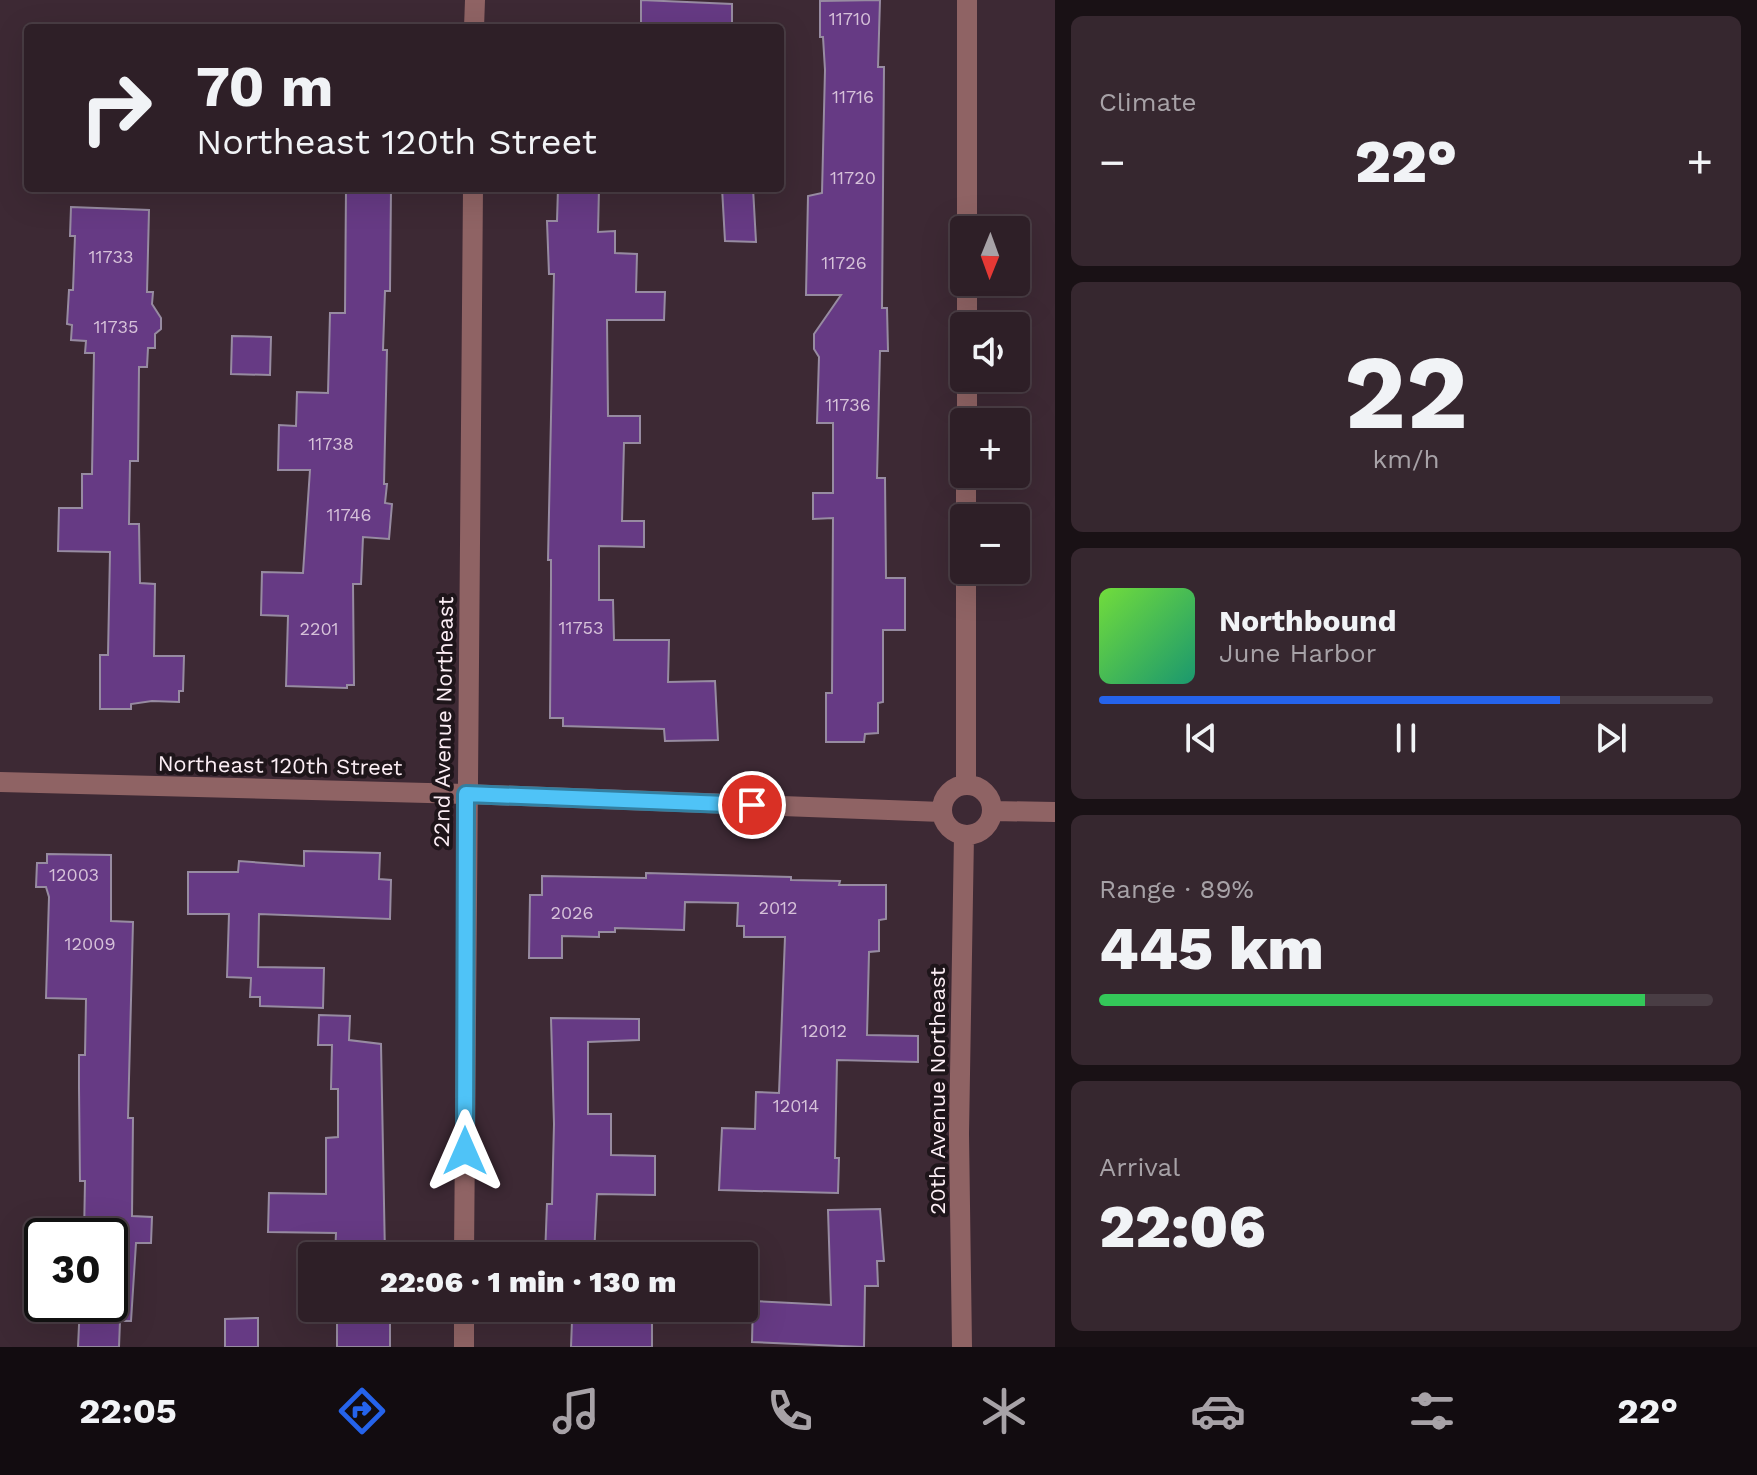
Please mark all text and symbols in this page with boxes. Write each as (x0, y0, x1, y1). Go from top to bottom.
house number: 11710 (829, 8, 871, 29)
text: 70 m (196, 54, 333, 120)
icon: right (64, 56, 168, 160)
house number: 11716 (832, 86, 874, 107)
text: Climate (1099, 87, 1197, 117)
text: Northeast 120th Street (196, 121, 597, 163)
text: 22° (1355, 126, 1457, 197)
text: − (1099, 136, 1126, 188)
text: + (1686, 136, 1713, 188)
house number: 11720 (830, 167, 876, 188)
north arrow (950, 216, 1030, 296)
map controls (950, 216, 1030, 584)
house number: 11733 (88, 246, 134, 267)
house number: 11726 (821, 252, 867, 273)
button: sound (950, 312, 1030, 392)
house number: 11735 (93, 316, 139, 337)
text: 22 (1344, 331, 1468, 453)
house number: 11736 (825, 394, 871, 415)
button: + (950, 408, 1030, 488)
house number: 11738 (308, 433, 354, 454)
text: km/h (1373, 444, 1439, 474)
house number: 11746 (327, 504, 371, 525)
button: − (950, 504, 1030, 584)
street label: 22nd Avenue Northeast (429, 596, 458, 848)
text: Northbound (1219, 603, 1396, 638)
house number: 11753 (558, 617, 604, 638)
house number: 2201 (299, 618, 339, 639)
text: June Harbor (1219, 638, 1376, 668)
icon: previous (1179, 716, 1223, 760)
icon: pause (1384, 716, 1428, 760)
icon: next (1589, 716, 1633, 760)
street label: Northeast 120th Street (157, 751, 403, 780)
pin (718, 771, 786, 839)
icon: arrive (730, 783, 774, 827)
house number: 12003 (49, 864, 99, 885)
text: Range · 89% (1099, 874, 1254, 904)
house number: 2012 (758, 897, 798, 918)
house number: 2026 (550, 902, 594, 923)
text: 445 km (1099, 913, 1324, 984)
house number: 12009 (64, 933, 116, 954)
street label: 20th Avenue Northeast (925, 967, 950, 1215)
house number: 12012 (801, 1020, 847, 1041)
house number: 12014 (773, 1095, 819, 1116)
position arrow (423, 1109, 507, 1193)
text: Arrival (1099, 1152, 1180, 1182)
text: 22:06 (1099, 1191, 1266, 1262)
speed limit sign: 30 (24, 1218, 128, 1322)
text: 22:06 · 1 min · 130 m (380, 1264, 676, 1299)
icon: directions (334, 1383, 390, 1439)
icon: music (548, 1383, 604, 1439)
icon: phone (762, 1383, 818, 1439)
icon: climate (976, 1383, 1032, 1439)
icon: car (1190, 1383, 1246, 1439)
icon: filters (1404, 1383, 1460, 1439)
text: 22:05 (79, 1390, 177, 1432)
text: 22° (1617, 1390, 1678, 1432)

